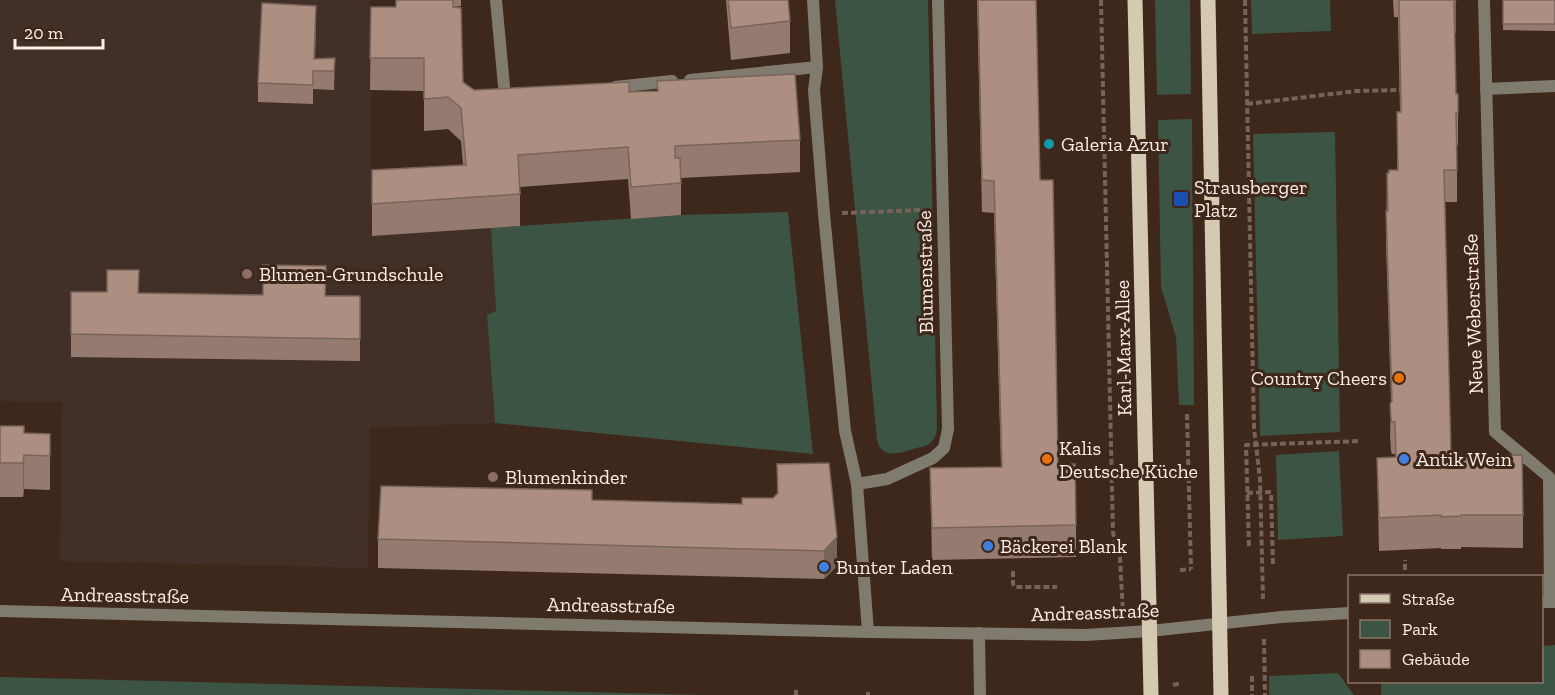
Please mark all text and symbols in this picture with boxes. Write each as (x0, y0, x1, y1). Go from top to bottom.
scale bar (15, 12, 104, 50)
text: 20 m (24, 22, 64, 44)
place label: Galeria Azur (1061, 132, 1169, 156)
marker: Galeria Azur (1042, 137, 1056, 151)
place label: Strausberger Platz (1194, 175, 1307, 222)
marker: Strausberger Platz (1172, 190, 1190, 208)
street label: Blumenstraße (912, 210, 938, 334)
street label: Neue Weberstraße (1458, 233, 1488, 395)
place label: Blumen-Grundschule (259, 262, 443, 286)
marker: Blumen-Grundschule (240, 267, 254, 281)
street label: Karl-Marx-Allee (1110, 280, 1136, 416)
place label: Country Cheers (1251, 366, 1387, 390)
marker: Country Cheers (1392, 371, 1406, 385)
place label: Kalis Deutsche Küche (1059, 436, 1198, 483)
place label: Antik Wein (1416, 447, 1512, 471)
marker: Kalis Deutsche Küche (1040, 452, 1054, 466)
marker: Antik Wein (1397, 452, 1411, 466)
place label: Blumenkinder (505, 465, 628, 489)
marker: Blumenkinder (486, 470, 500, 484)
place label: Bäckerei Blank (1000, 534, 1128, 558)
marker: Bäckerei Blank (981, 539, 995, 553)
place label: Bunter Laden (836, 555, 953, 579)
marker: Bunter Laden (817, 560, 831, 574)
legend (1348, 575, 1543, 683)
street label: Andreasstraße (61, 582, 189, 608)
text: Straße (1402, 588, 1455, 610)
street label: Andreasstraße (547, 592, 675, 618)
street label: Andreasstraße (1030, 598, 1160, 626)
text: Park (1402, 618, 1438, 640)
text: Gebäude (1402, 648, 1470, 670)

